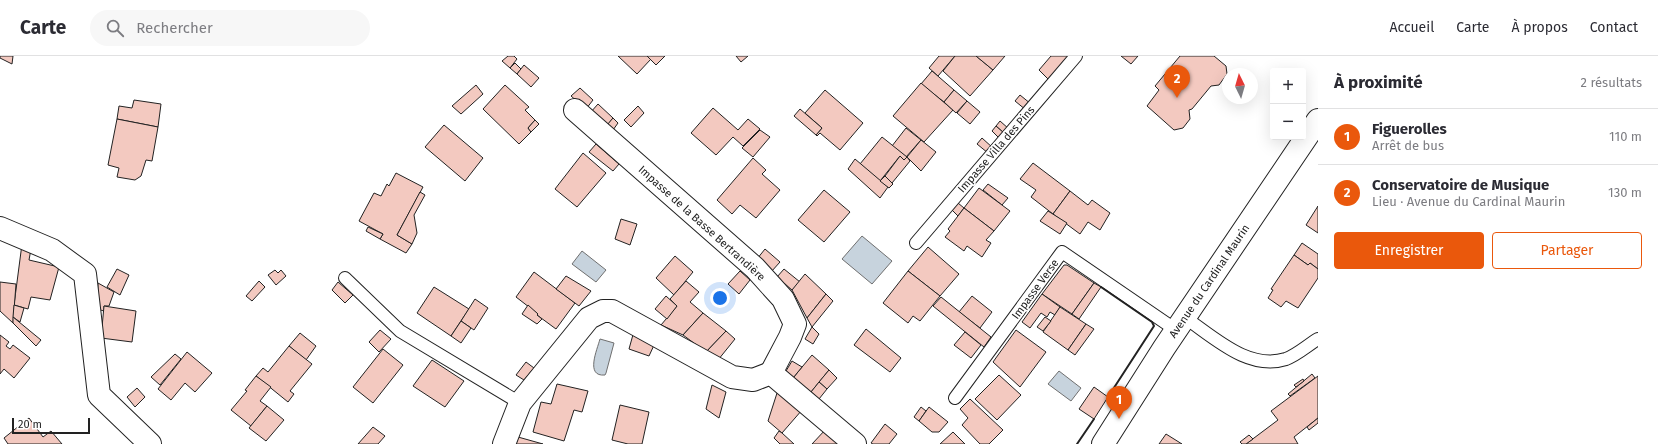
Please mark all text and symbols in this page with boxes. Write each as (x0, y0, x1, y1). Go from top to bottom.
search box (90, 10, 370, 46)
text: Carte (20, 16, 66, 39)
icon: search (104, 17, 126, 39)
text: Rechercher (136, 19, 213, 37)
text: Accueil (1389, 19, 1434, 36)
text: Carte (1456, 19, 1489, 36)
text: À propos (1511, 19, 1568, 36)
text: Contact (1590, 19, 1638, 36)
pin: 2 (1164, 65, 1190, 98)
north arrow (1222, 68, 1258, 104)
map controls (1270, 68, 1306, 140)
button: + (1270, 68, 1306, 104)
text: À proximité (1334, 72, 1423, 93)
text: 2 résultats (1581, 75, 1642, 90)
street label: Impasse Villa des Pins (955, 103, 1037, 195)
button: − (1270, 104, 1306, 140)
text: Figuerolles (1372, 120, 1447, 138)
text: 1 (1344, 129, 1350, 144)
text: 110 m (1609, 129, 1642, 144)
text: Arrêt de bus (1372, 138, 1444, 153)
street label: Impasse de la Basse Bertrandière (636, 163, 768, 284)
text: Conservatoire de Musique (1372, 176, 1549, 194)
text: 2 (1344, 185, 1350, 200)
text: 130 m (1608, 185, 1642, 200)
text: Lieu · Avenue du Cardinal Maurin (1372, 194, 1565, 209)
street label: Avenue du Cardinal Maurin (1167, 222, 1252, 341)
button: Enregistrer (1334, 232, 1484, 269)
button: Partager (1492, 232, 1642, 269)
street label: Impasse Verse (1009, 257, 1062, 322)
your location (710, 288, 730, 308)
pin: 1 (1106, 386, 1132, 419)
scale bar (12, 416, 90, 435)
text: 20 m (18, 418, 42, 431)

